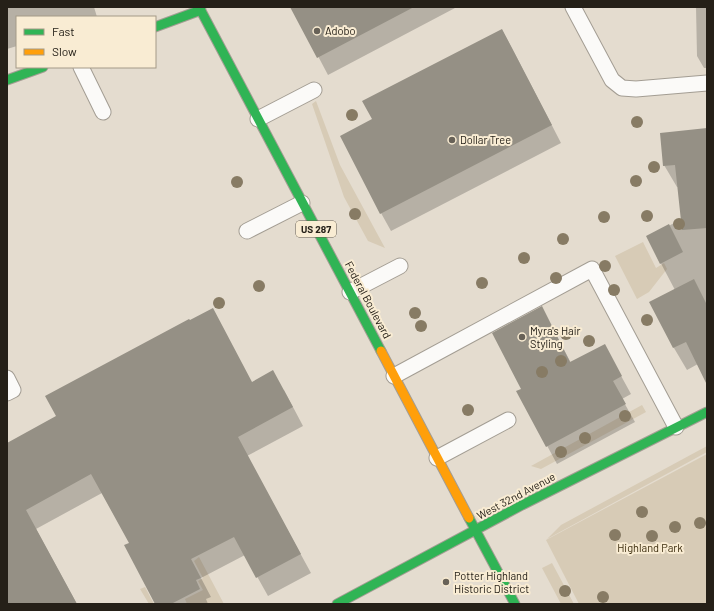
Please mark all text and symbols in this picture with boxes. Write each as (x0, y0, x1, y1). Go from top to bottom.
legend (16, 16, 156, 68)
text: Fast (52, 24, 75, 38)
place label: Adobo (325, 24, 355, 37)
marker: Adobo (312, 26, 322, 36)
text: Slow (52, 44, 77, 58)
place label: Dollar Tree (460, 133, 511, 146)
marker: Dollar Tree (447, 135, 457, 145)
road number: US 287 (296, 221, 336, 237)
street label: Federal Boulevard (343, 259, 394, 341)
place label: Myra's Hair Styling (530, 324, 581, 350)
marker: Myra's Hair Styling (517, 332, 527, 342)
street label: West 32nd Avenue (474, 469, 557, 522)
park label: Highland Park (617, 541, 683, 554)
place label: Potter Highland Historic District (454, 569, 529, 595)
marker: Potter Highland Historic District (441, 577, 451, 587)

